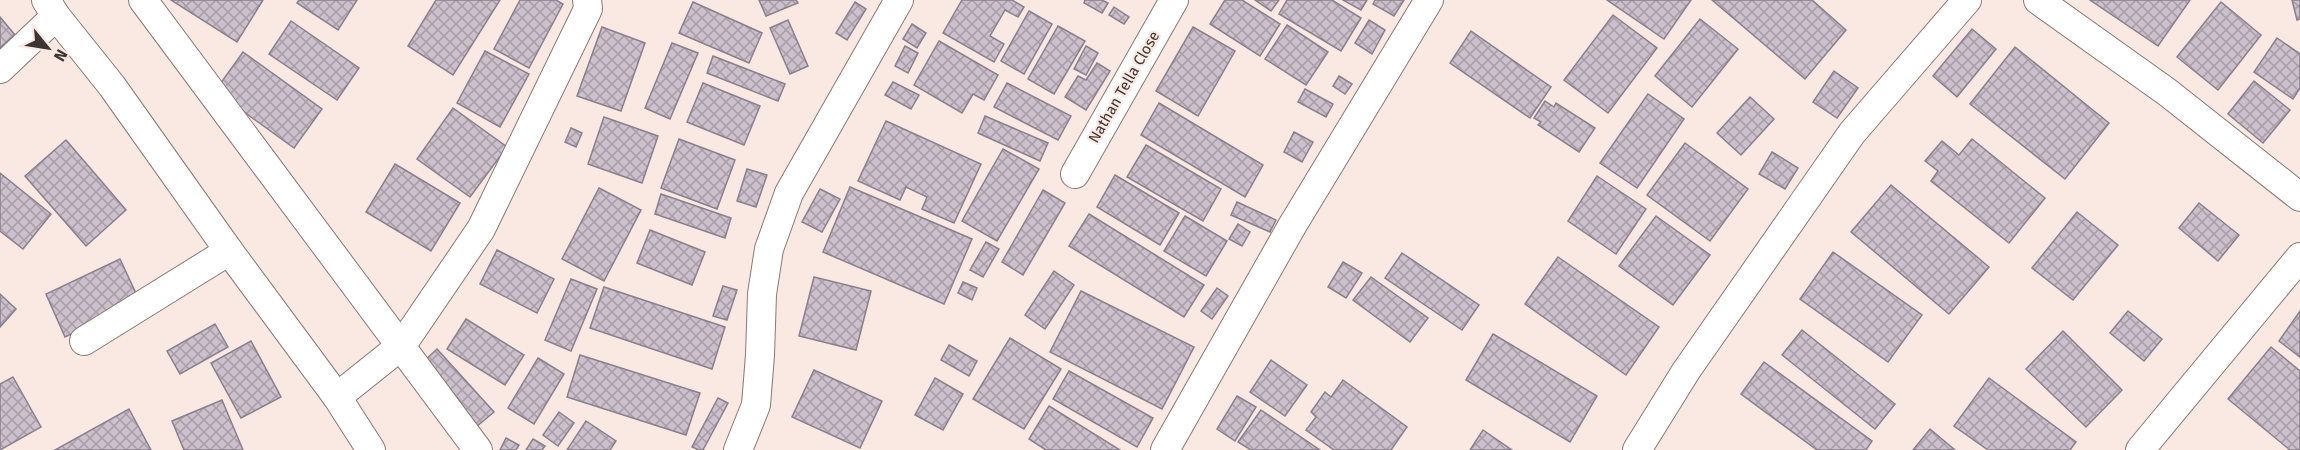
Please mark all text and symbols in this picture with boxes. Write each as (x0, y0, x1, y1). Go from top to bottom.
north arrow (18, 18, 78, 78)
street label: Nathan Tella Close (1085, 28, 1163, 146)
text: N (50, 46, 71, 65)

